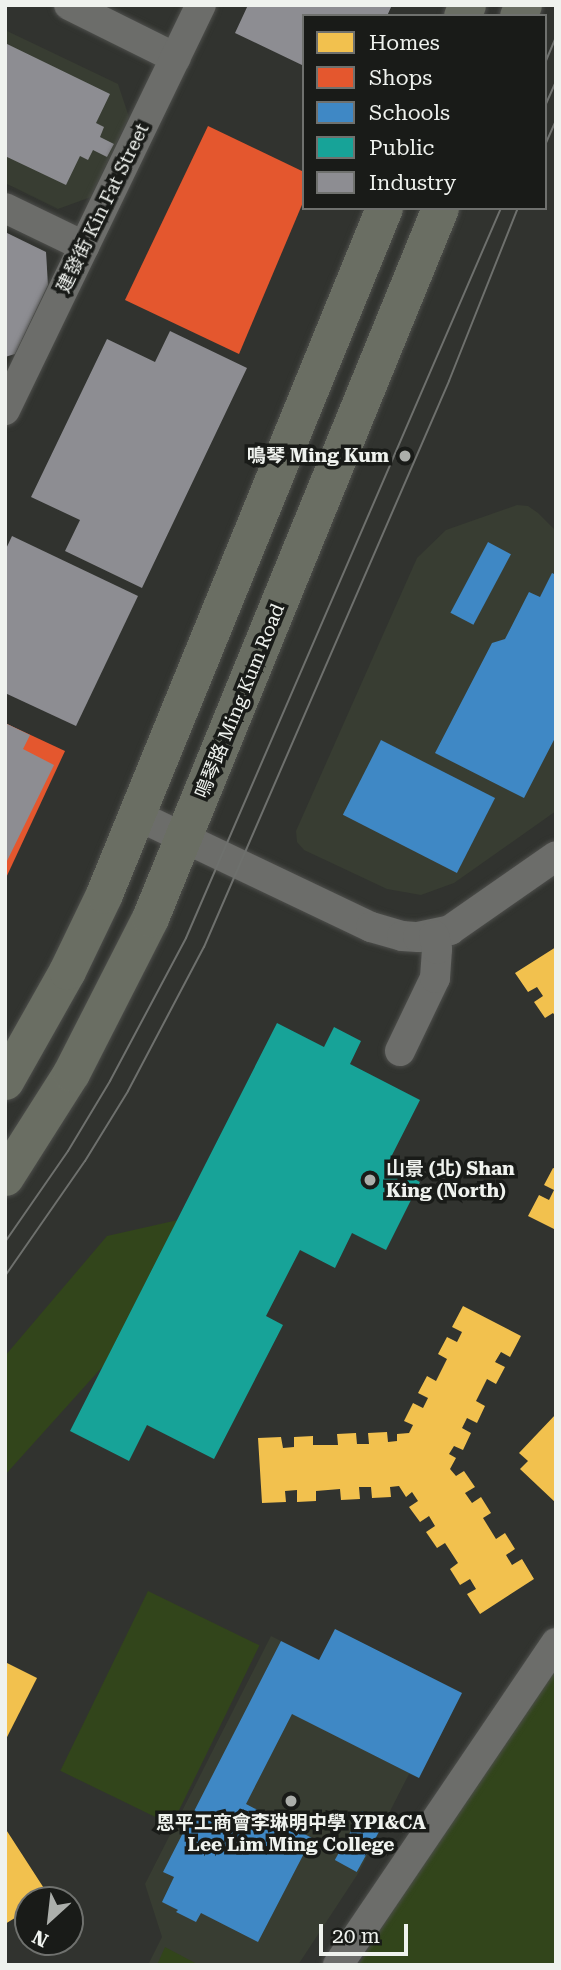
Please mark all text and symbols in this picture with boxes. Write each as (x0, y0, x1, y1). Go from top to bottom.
legend (302, 14, 547, 210)
text: Homes (369, 31, 440, 55)
text: Shops (369, 66, 432, 90)
text: Schools (369, 101, 450, 125)
street label: 建發街 Kin Fat Street (52, 120, 154, 296)
text: Public (369, 136, 434, 160)
text: Industry (369, 171, 456, 195)
place label: 鳴琴 Ming Kum (247, 445, 389, 467)
marker: 鳴琴 Ming Kum (395, 446, 415, 466)
street label: 鳴琴路 Ming Kum Road (191, 600, 289, 802)
place label: 山景 (北) Shan King (North) (386, 1158, 515, 1202)
marker: 山景 (北) Shan King (North) (360, 1170, 380, 1190)
marker: 恩平工商會李琳明中學 YPI&CA Lee Lim Ming College (283, 1793, 299, 1809)
place label: 恩平工商會李琳明中學 YPI&CA Lee Lim Ming College (156, 1812, 426, 1856)
north arrow (14, 1886, 84, 1956)
scale bar (323, 1910, 412, 1954)
text: 20 m (332, 1924, 380, 1948)
text: N (28, 1925, 52, 1952)

